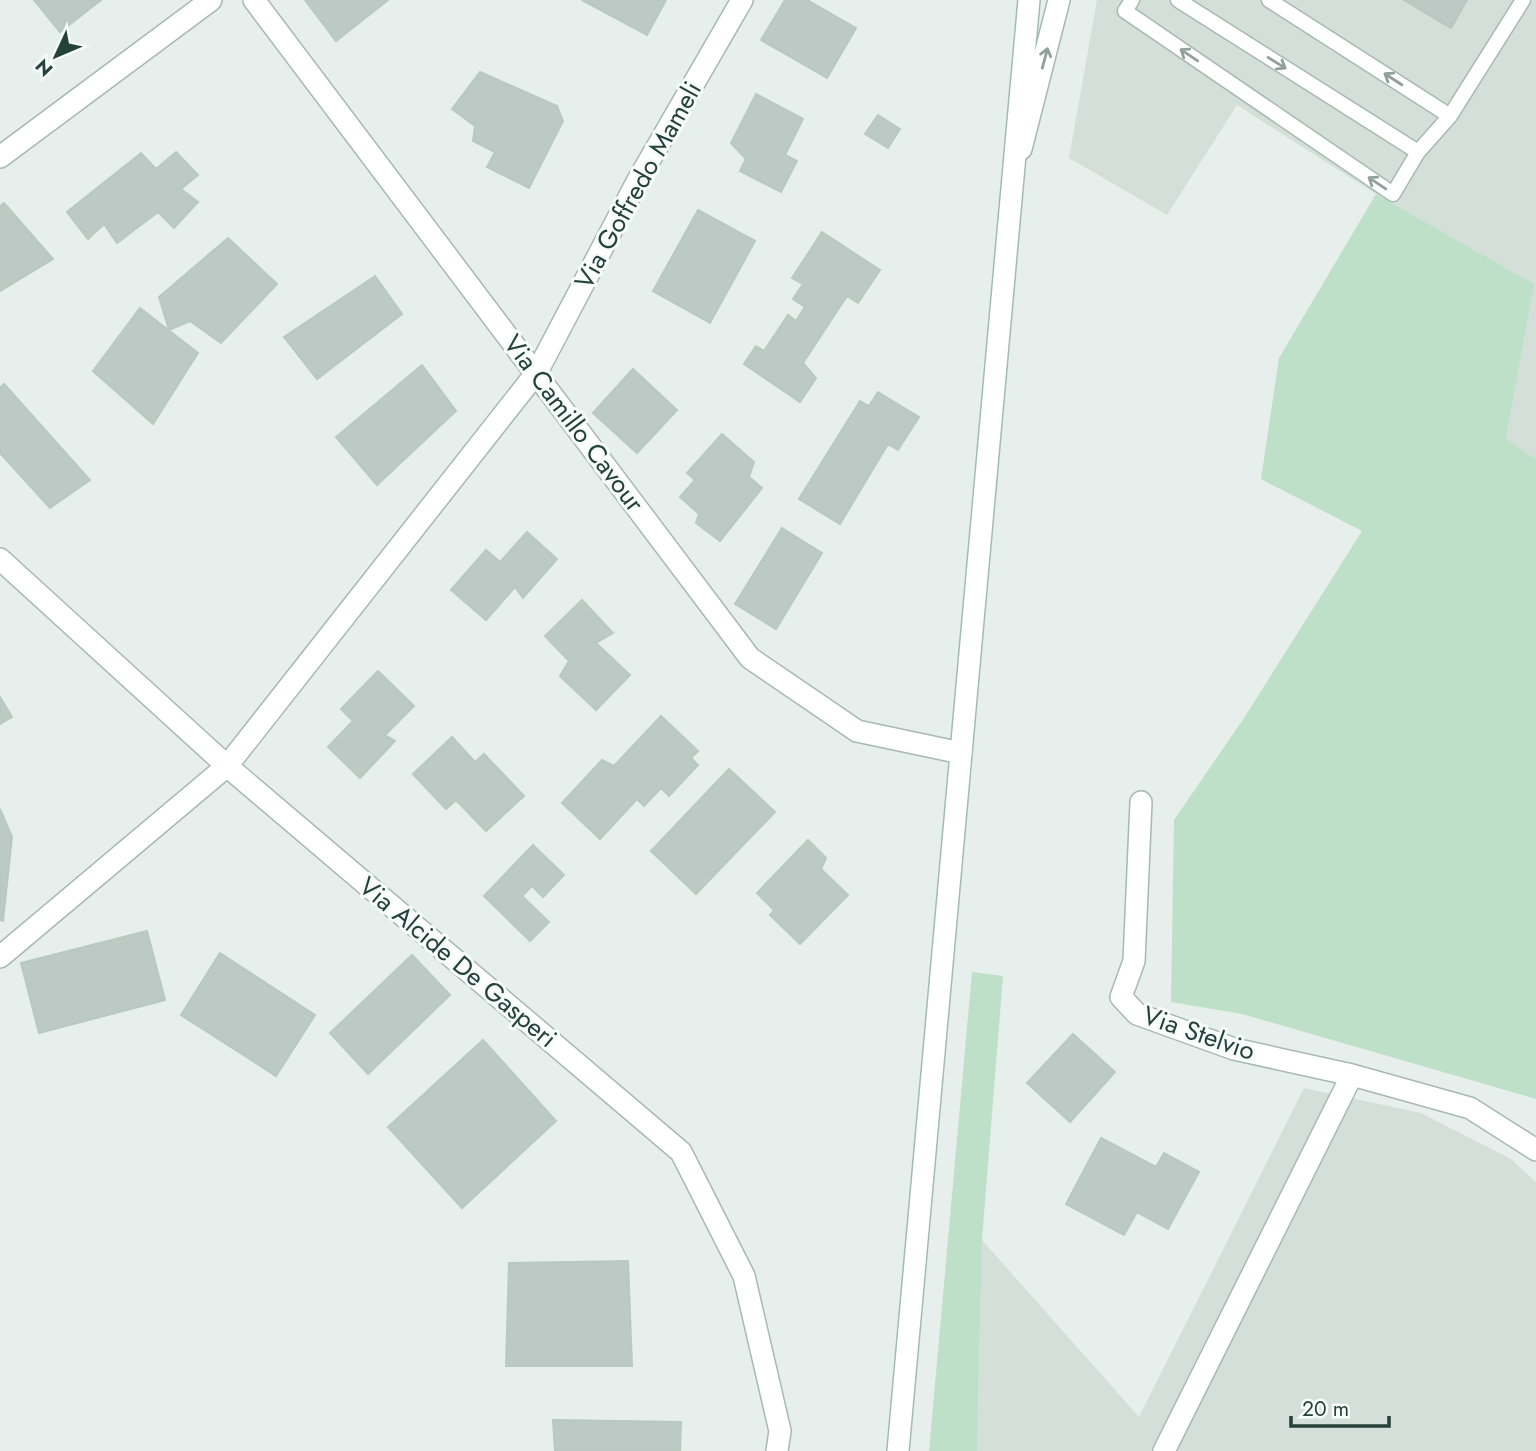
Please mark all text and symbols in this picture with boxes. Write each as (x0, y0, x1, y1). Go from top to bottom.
north arrow (21, 21, 91, 91)
one-way arrow (1040, 47, 1053, 69)
one-way arrow (1180, 48, 1199, 62)
text: N (29, 53, 59, 82)
one-way arrow (1267, 56, 1287, 70)
one-way arrow (1383, 72, 1403, 86)
street label: Via Goffredo Mameli (565, 74, 711, 296)
one-way arrow (1368, 176, 1388, 190)
street label: Via Camillo Cavour (495, 326, 653, 520)
street label: Via Alcide De Gasperi (351, 868, 565, 1056)
street label: Via Stelvio (1138, 996, 1260, 1070)
scale bar (1291, 1384, 1389, 1428)
text: 20 m (1302, 1394, 1349, 1424)

